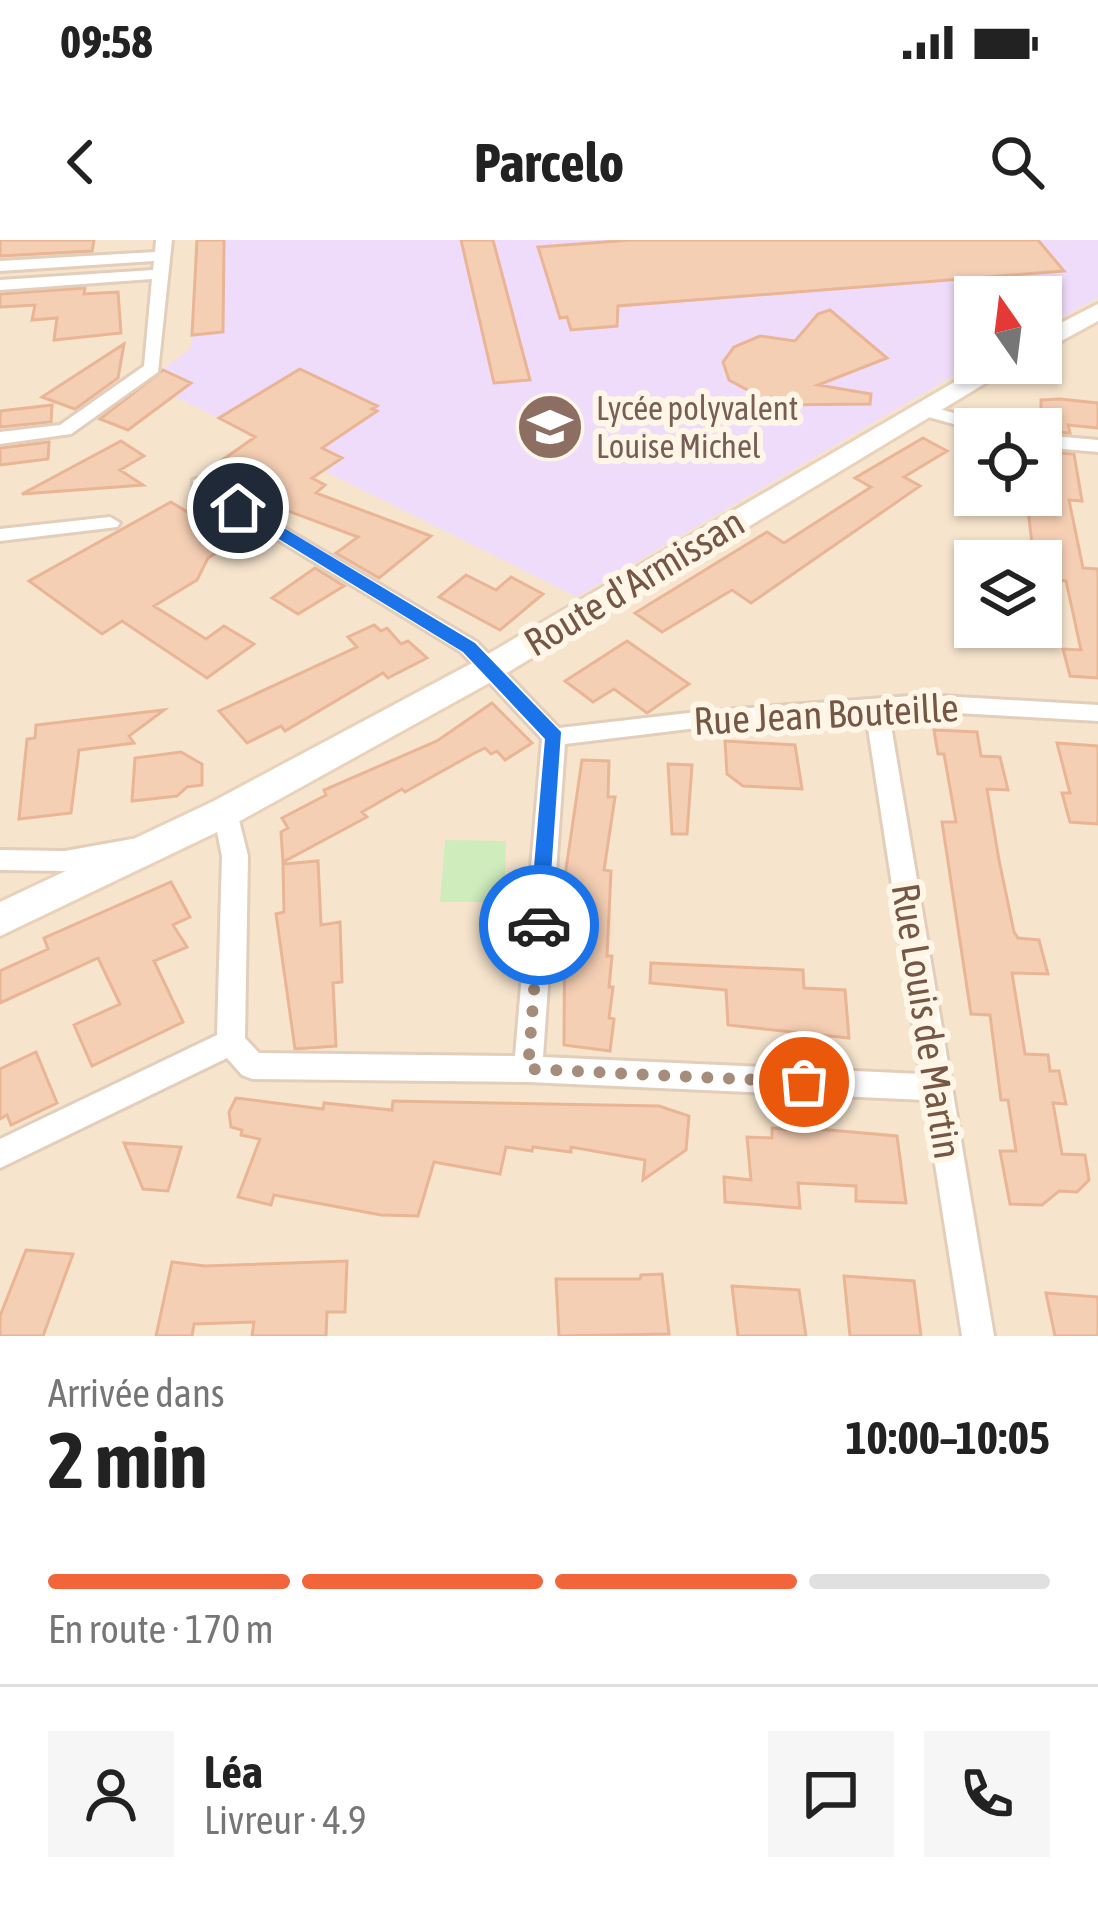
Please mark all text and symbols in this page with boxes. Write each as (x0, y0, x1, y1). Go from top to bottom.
text: 09:58 (60, 16, 153, 68)
icon: back (48, 129, 114, 195)
icon: search (984, 129, 1050, 195)
text: Parcelo (474, 132, 624, 193)
north arrow (954, 276, 1062, 384)
map controls (954, 276, 1062, 648)
place label: Lycée polyvalent Louise Michel (596, 389, 798, 465)
school or university icon: Lycée polyvalent Louise Michel (515, 392, 585, 462)
button: locate (954, 408, 1062, 516)
pin (187, 457, 289, 559)
icon: home (205, 475, 271, 541)
street label: Route d'Armissan (517, 499, 751, 665)
button: layers (954, 540, 1062, 648)
street label: Rue Jean Bouteille (692, 685, 960, 743)
courier (479, 865, 599, 985)
street label: Rue Louis de Martin (884, 880, 970, 1162)
icon: car (506, 892, 572, 958)
pin (753, 1031, 855, 1133)
icon: bag (771, 1049, 837, 1115)
text: Arrivée dans (48, 1371, 225, 1415)
text: 10:00–10:05 (845, 1412, 1050, 1464)
text: 2 min (48, 1415, 207, 1505)
text: En route · 170 m (48, 1607, 274, 1651)
button: person (48, 1731, 174, 1857)
button: chat (768, 1731, 894, 1857)
button: phone (924, 1731, 1050, 1857)
text: Léa (204, 1746, 263, 1798)
text: Livreur · 4.9 (204, 1798, 366, 1842)

